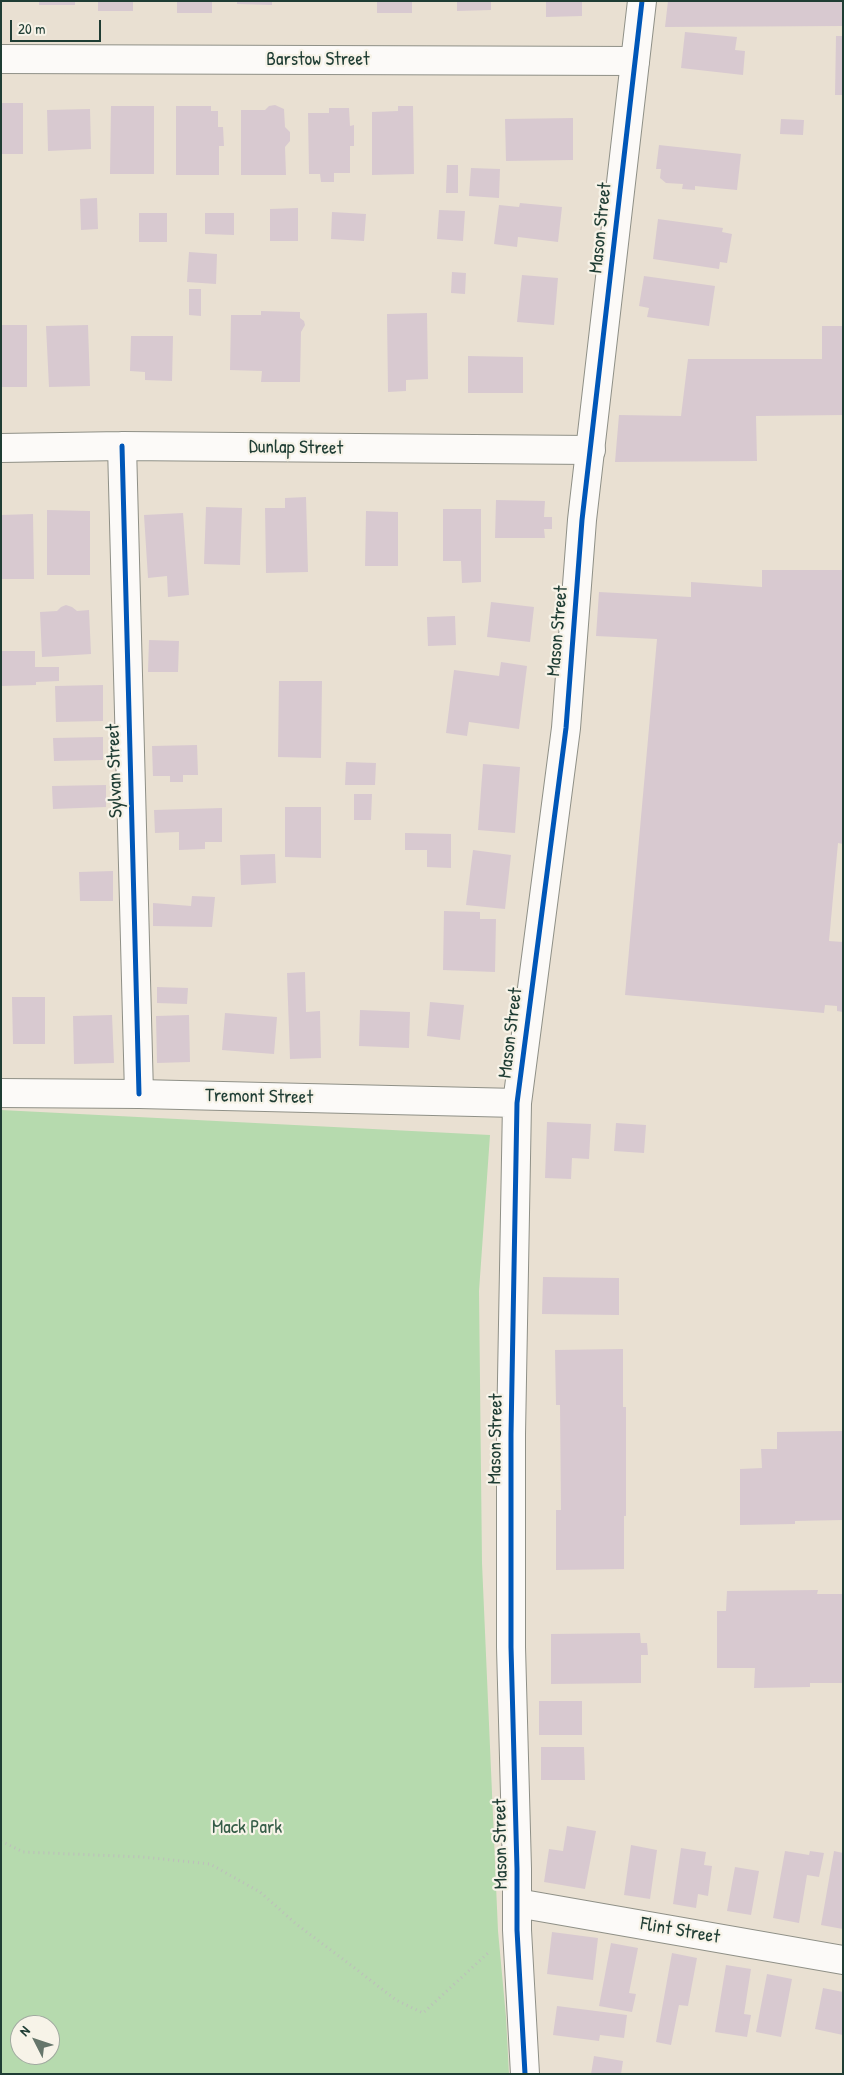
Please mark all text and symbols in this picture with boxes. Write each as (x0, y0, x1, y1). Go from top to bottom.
scale bar (12, 10, 104, 42)
text: 20 m (18, 18, 45, 39)
street label: Barstow Street (266, 49, 370, 71)
street label: Mason Street (585, 182, 617, 274)
street label: Dunlap Street (249, 436, 343, 460)
street label: Mason Street (543, 585, 573, 677)
street label: Sylvan Street (102, 724, 128, 818)
street label: Mason Street (494, 986, 528, 1080)
street label: Tremont Street (205, 1085, 313, 1109)
street label: Mason Street (484, 1393, 508, 1485)
street label: Mason Street (489, 1798, 513, 1890)
park label: Mack Park (212, 1817, 282, 1839)
street label: Flint Street (639, 1913, 721, 1949)
north arrow (10, 2015, 60, 2065)
text: N (14, 2021, 34, 2040)

